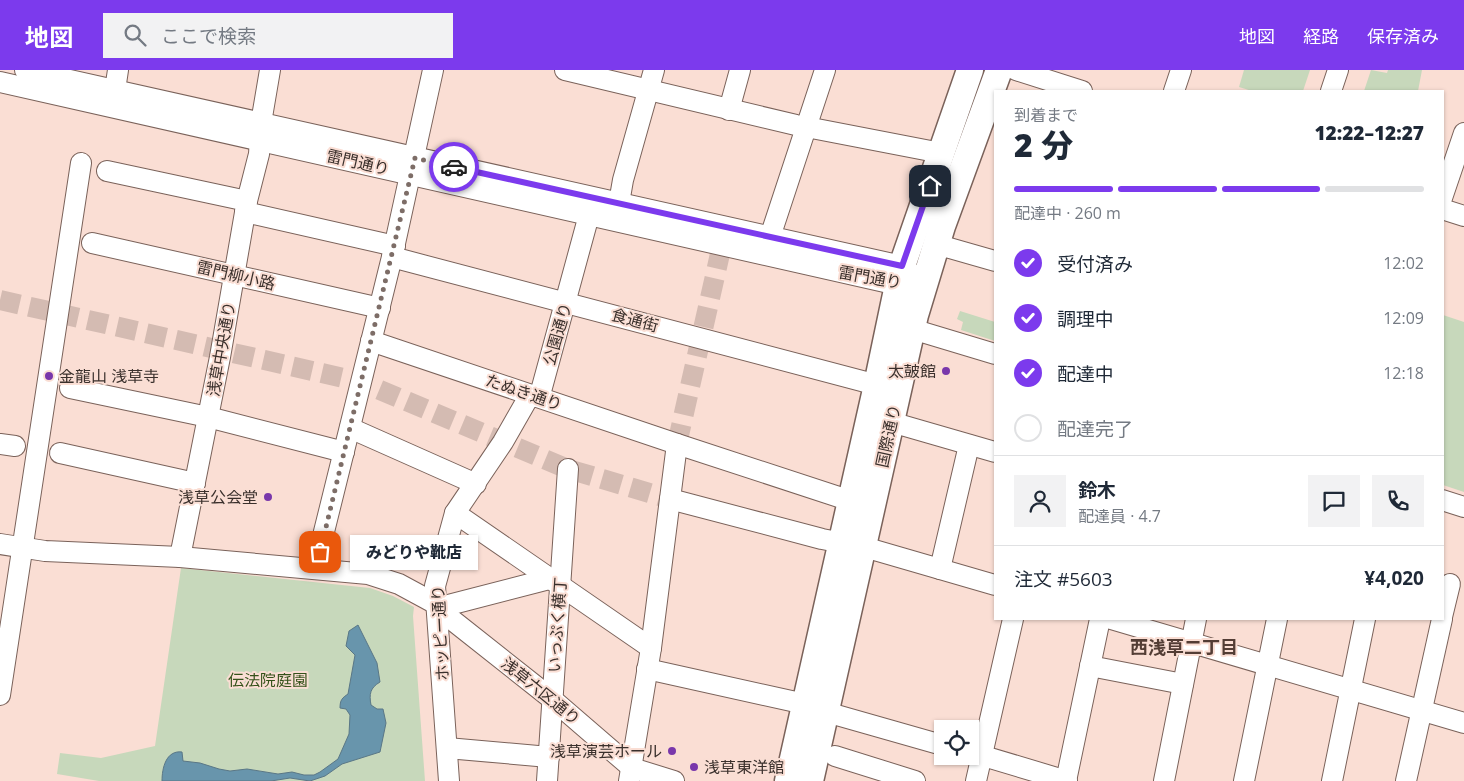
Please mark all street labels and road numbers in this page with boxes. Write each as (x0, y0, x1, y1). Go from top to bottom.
street label: 雷門通り (324, 144, 392, 180)
street label: 雷門柳小路 (195, 255, 277, 295)
street label: 雷門通り (837, 261, 903, 293)
street label: 浅草中央通り (202, 300, 240, 398)
street label: 公園通り (538, 300, 576, 368)
street label: 食通街 (609, 303, 661, 337)
street label: たぬき通り (483, 369, 565, 415)
street label: 国際通り (871, 402, 905, 470)
street label: いっぷく横丁 (543, 576, 571, 674)
street label: ホッピー通り (427, 584, 453, 682)
street label: 浅草六区通り (497, 652, 585, 730)

